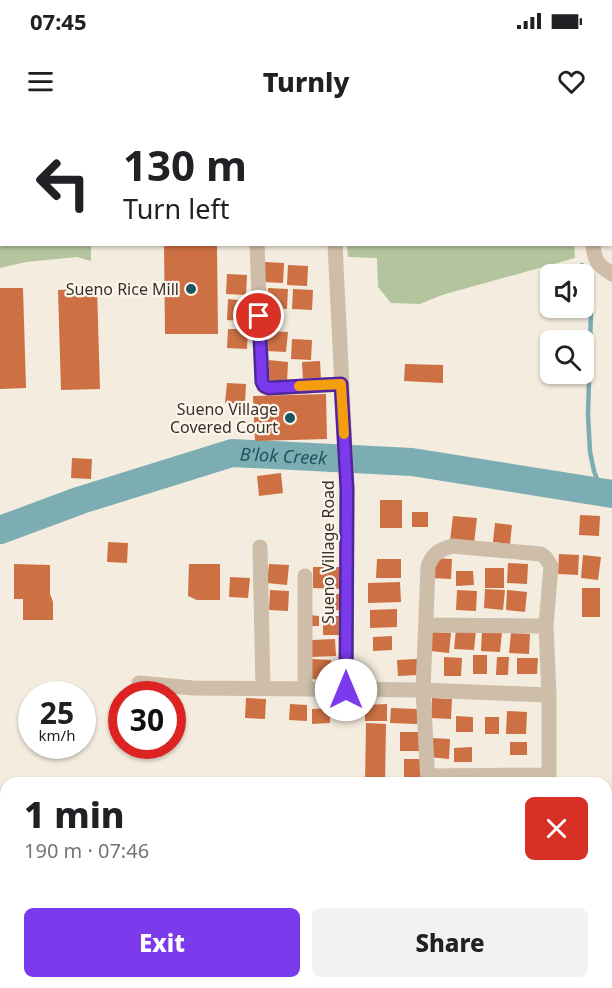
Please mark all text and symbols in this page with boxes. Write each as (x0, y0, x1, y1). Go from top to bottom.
text: 07:45 (30, 6, 87, 36)
text: Turnly (263, 63, 349, 100)
icon: menu (24, 65, 57, 98)
icon: heart (555, 65, 588, 98)
text: 130 m (123, 136, 247, 193)
icon: left (24, 144, 102, 222)
text: Turn left (123, 190, 229, 227)
map controls (540, 264, 594, 384)
button: sound (540, 264, 594, 318)
place label: Sueno Rice Mill (66, 278, 179, 300)
marker: Sueno Rice Mill (184, 282, 198, 296)
pin (233, 290, 284, 341)
icon: arrive (242, 299, 275, 332)
button: search (540, 330, 594, 384)
place label: Sueno Village Covered Court (170, 398, 278, 438)
marker: Sueno Village Covered Court (283, 411, 297, 425)
water label: B'lok Creek (239, 441, 329, 470)
street label: Sueno Village Road (317, 480, 339, 624)
position arrow (314, 658, 378, 722)
speed limit sign: 30 (108, 681, 186, 759)
text: 25 (40, 692, 74, 733)
text: km/h (39, 725, 75, 745)
text: 1 min (24, 790, 125, 839)
button: close (525, 797, 588, 860)
text: 190 m · 07:46 (24, 837, 149, 864)
button: Exit (24, 908, 300, 977)
button: Share (312, 908, 588, 977)

